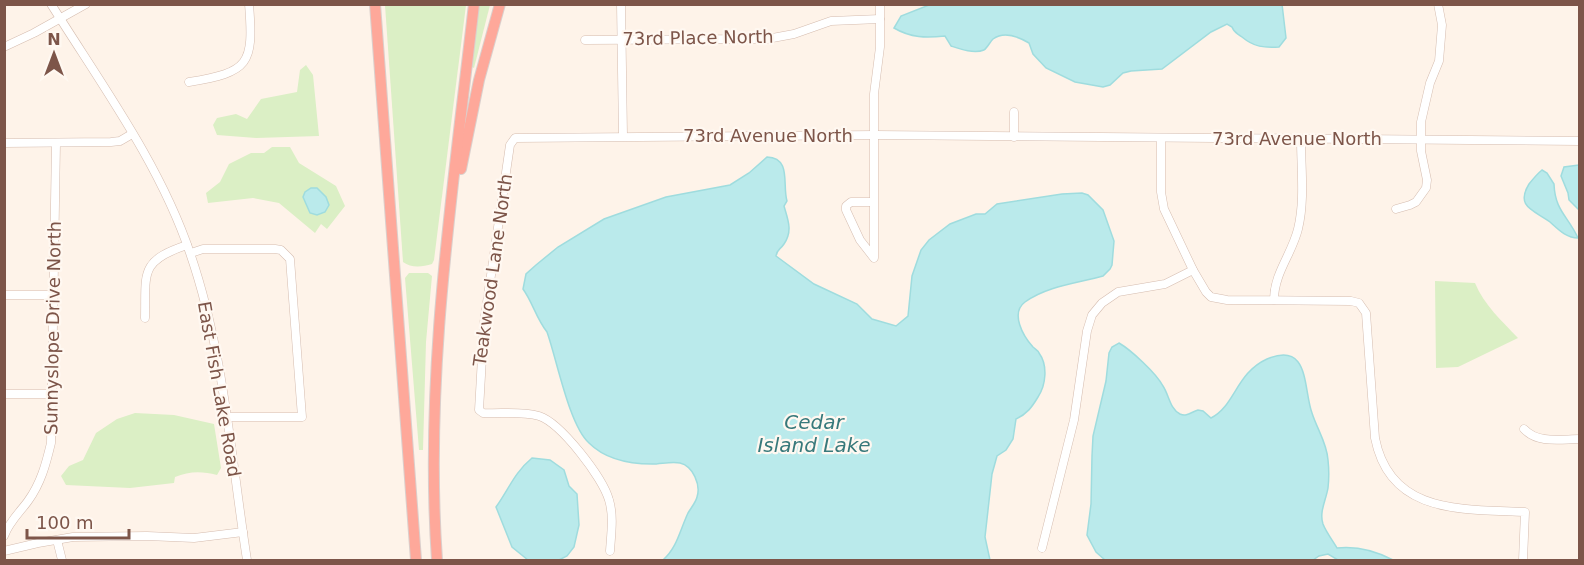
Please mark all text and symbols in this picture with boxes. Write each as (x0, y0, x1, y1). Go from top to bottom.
north arrow (24, 24, 84, 84)
street label: 73rd Place North (622, 26, 774, 49)
text: N (47, 30, 61, 49)
street label: 73rd Avenue North (683, 125, 853, 146)
street label: 73rd Avenue North (1212, 128, 1382, 149)
street label: Teakwood Lane North (468, 172, 516, 368)
street label: Sunnyslope Drive North (40, 221, 65, 435)
street label: East Fish Lake Road (194, 299, 245, 478)
water label: Cedar Island Lake (757, 410, 871, 457)
scale bar (27, 502, 129, 540)
text: 100 m (36, 512, 94, 533)

